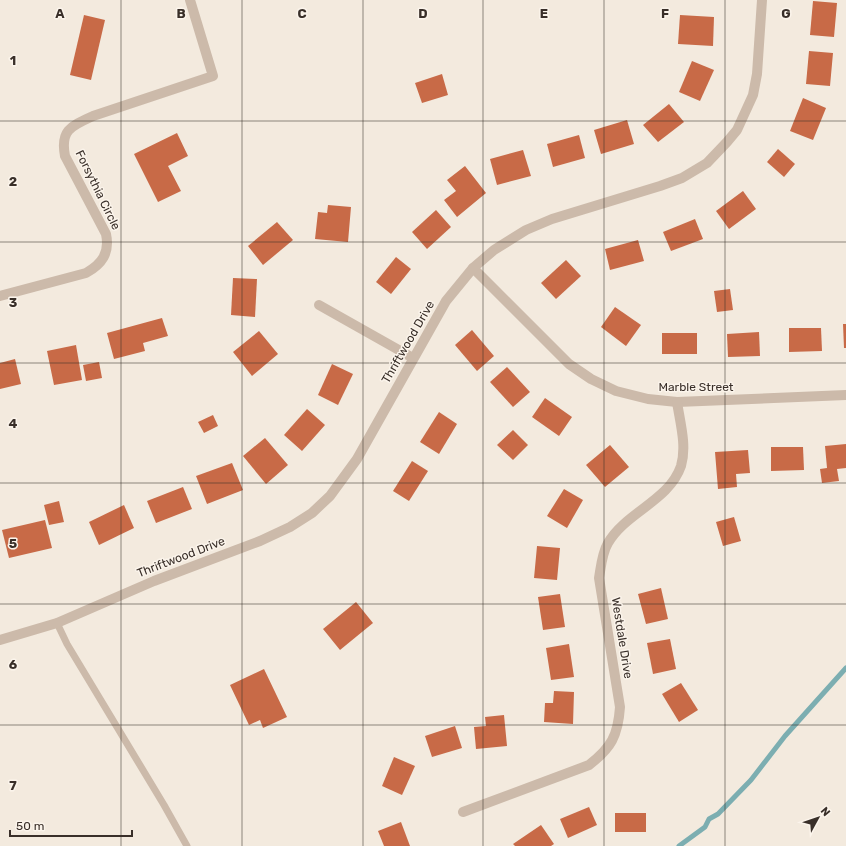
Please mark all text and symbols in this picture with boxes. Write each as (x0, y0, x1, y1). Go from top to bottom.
text: A (55, 6, 65, 21)
text: B (176, 6, 186, 21)
text: C (297, 6, 307, 21)
text: D (418, 6, 428, 21)
text: E (540, 6, 548, 21)
text: F (661, 6, 669, 21)
text: G (781, 6, 791, 21)
text: 1 (10, 53, 16, 68)
street label: Forsythia Circle (73, 148, 123, 232)
text: 2 (9, 174, 17, 189)
text: 3 (9, 295, 18, 310)
street label: Thriftwood Drive (379, 298, 437, 386)
street label: Marble Street (658, 380, 734, 394)
text: 4 (9, 416, 18, 431)
street label: Thriftwood Drive (135, 534, 227, 580)
text: 5 (9, 536, 17, 551)
street label: Westdale Drive (609, 596, 635, 680)
text: 6 (9, 657, 18, 672)
text: 7 (9, 778, 17, 793)
north arrow (798, 798, 838, 838)
text: N (818, 805, 833, 819)
scale bar (10, 812, 132, 838)
text: 50 m (16, 819, 44, 833)

